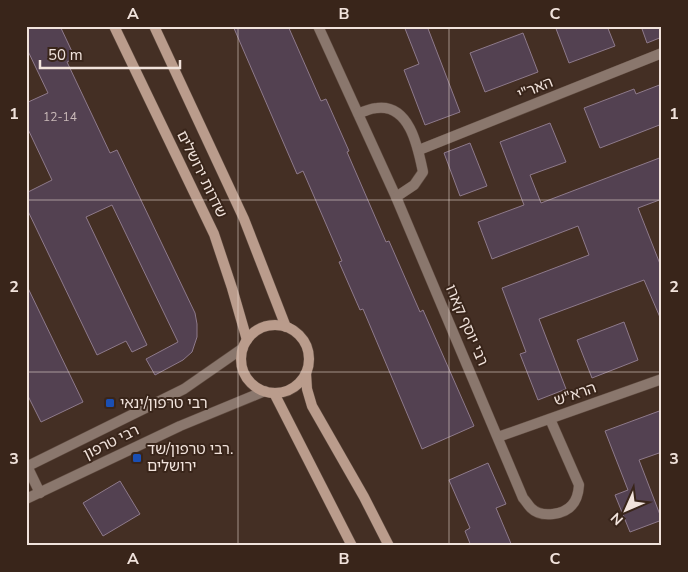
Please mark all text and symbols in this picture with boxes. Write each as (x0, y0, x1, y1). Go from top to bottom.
text: A (127, 3, 139, 25)
text: B (338, 3, 350, 25)
text: C (550, 3, 561, 25)
scale bar (40, 38, 180, 70)
text: 50 m (48, 45, 83, 65)
street label: האר"י (514, 72, 556, 104)
text: 1 (9, 103, 19, 125)
text: 1 (669, 103, 679, 125)
house number: 12-14 (43, 109, 77, 125)
street label: שדרות ירושלים (172, 127, 232, 221)
text: 2 (9, 276, 19, 298)
text: 2 (669, 276, 679, 298)
street label: רבי יוסף קארו (441, 281, 493, 369)
street label: הרא"ש (551, 377, 599, 411)
place label: רבי טרפון/ינאי (120, 393, 208, 413)
marker: רבי טרפון/ינאי (104, 397, 116, 409)
street label: רבי טרפון (80, 420, 142, 464)
place label: רבי טרפון/שד. ירושלים (147, 439, 233, 476)
text: 3 (9, 448, 19, 470)
text: 3 (669, 448, 679, 470)
marker: רבי טרפון/שד. ירושלים (131, 452, 143, 464)
north arrow (600, 484, 650, 534)
text: N (607, 508, 628, 529)
text: A (127, 548, 139, 570)
text: B (338, 548, 350, 570)
text: C (550, 548, 561, 570)

